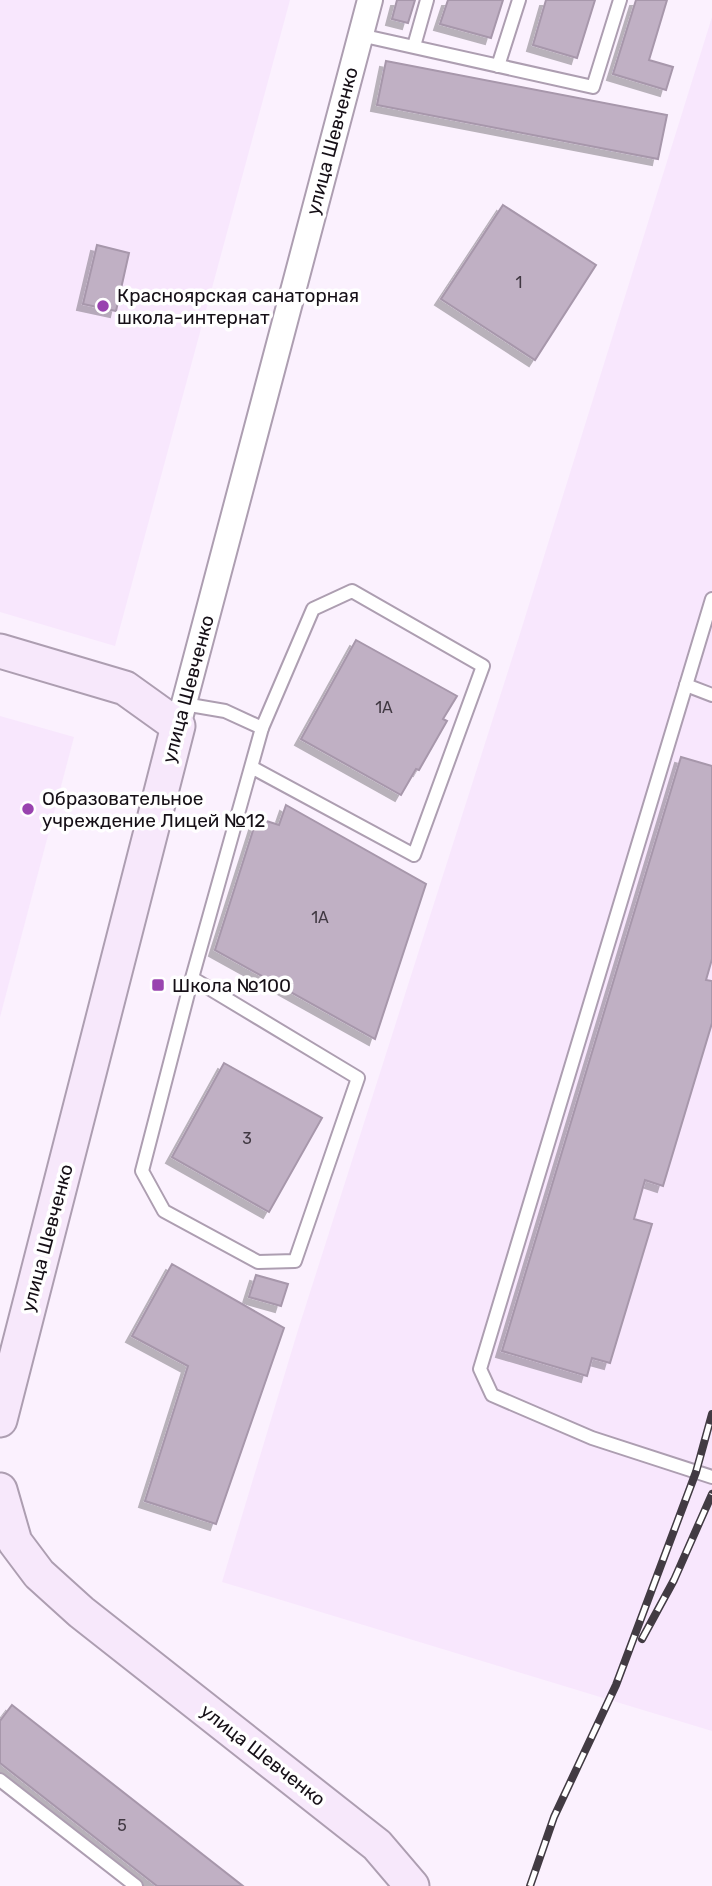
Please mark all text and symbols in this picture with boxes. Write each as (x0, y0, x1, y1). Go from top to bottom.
street label: улица Шевченко (301, 65, 363, 217)
house number: 1 (516, 273, 522, 292)
place label: Красноярская санаторная школа-интернат (117, 284, 359, 329)
marker: Красноярская санаторная школа-интернат (95, 298, 111, 314)
street label: улица Шевченко (157, 613, 219, 765)
house number: 1А (375, 698, 393, 717)
place label: Образовательное учреждение Лицей №12 (42, 787, 265, 832)
marker: Образовательное учреждение Лицей №12 (20, 801, 36, 817)
house number: 1А (311, 908, 329, 927)
place label: Школа №100 (172, 974, 291, 997)
marker: Школа №100 (150, 977, 166, 993)
house number: 3 (242, 1129, 252, 1148)
street label: улица Шевченко (16, 1162, 78, 1314)
street label: улица Шевченко (196, 1699, 330, 1811)
house number: 5 (117, 1816, 127, 1835)

